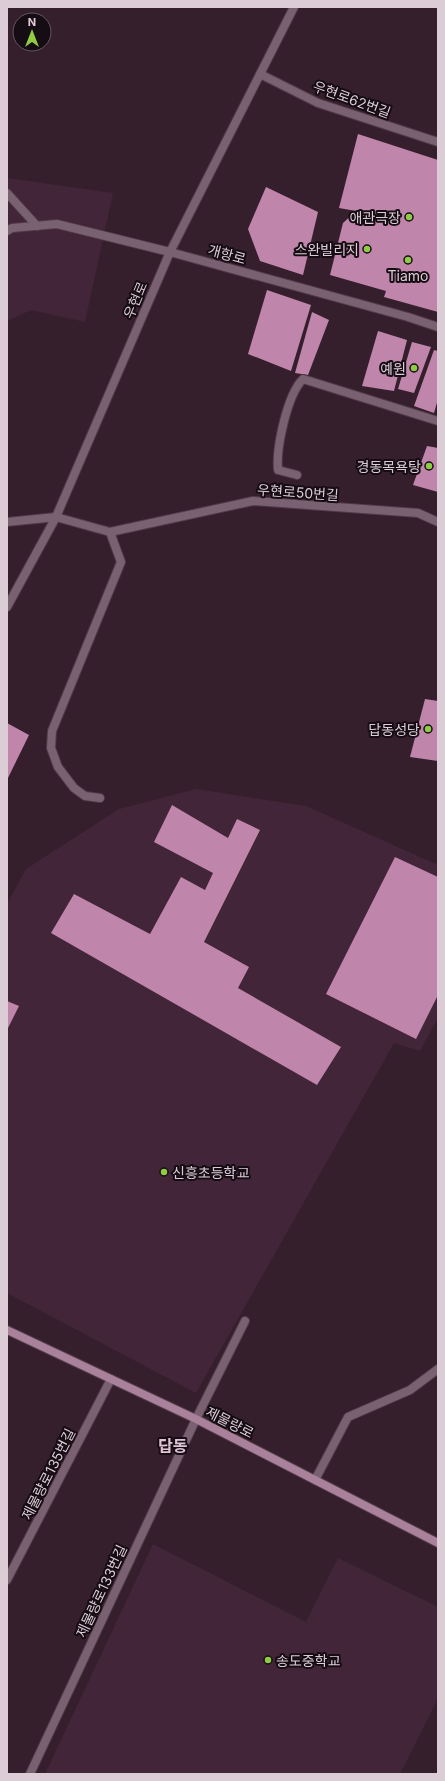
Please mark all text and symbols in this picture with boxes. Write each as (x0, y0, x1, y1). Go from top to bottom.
north arrow (12, 12, 52, 52)
text: N (28, 15, 36, 29)
street label: 우현로62번길 (311, 77, 393, 121)
place label: 애관극장 (349, 209, 401, 226)
marker: 애관극장 (404, 212, 414, 222)
street label: 개항로 (206, 241, 248, 267)
place label: 스완빌리지 (295, 241, 359, 258)
marker: 스완빌리지 (362, 244, 372, 254)
marker: Tiamo (403, 255, 413, 265)
place label: Tiamo (388, 267, 428, 284)
street label: 우현로 (120, 279, 150, 321)
place label: 예원 (380, 360, 406, 377)
marker: 예원 (409, 363, 419, 373)
place label: 경동목욕탕 (357, 458, 421, 475)
marker: 경동목욕탕 (424, 461, 434, 471)
street label: 우현로50번길 (257, 481, 339, 503)
place label: 답동성당 (368, 721, 420, 738)
marker: 답동성당 (423, 724, 433, 734)
place label: 신흥초등학교 (172, 1164, 249, 1181)
marker: 신흥초등학교 (159, 1167, 169, 1177)
street label: 제물량로 (203, 1403, 257, 1441)
street label: 제물량로135번길 (18, 1426, 78, 1522)
district label: 답동 (158, 1436, 188, 1456)
street label: 제물량로133번길 (72, 1542, 130, 1640)
place label: 송도중학교 (276, 1652, 341, 1669)
marker: 송도중학교 (263, 1655, 273, 1665)

